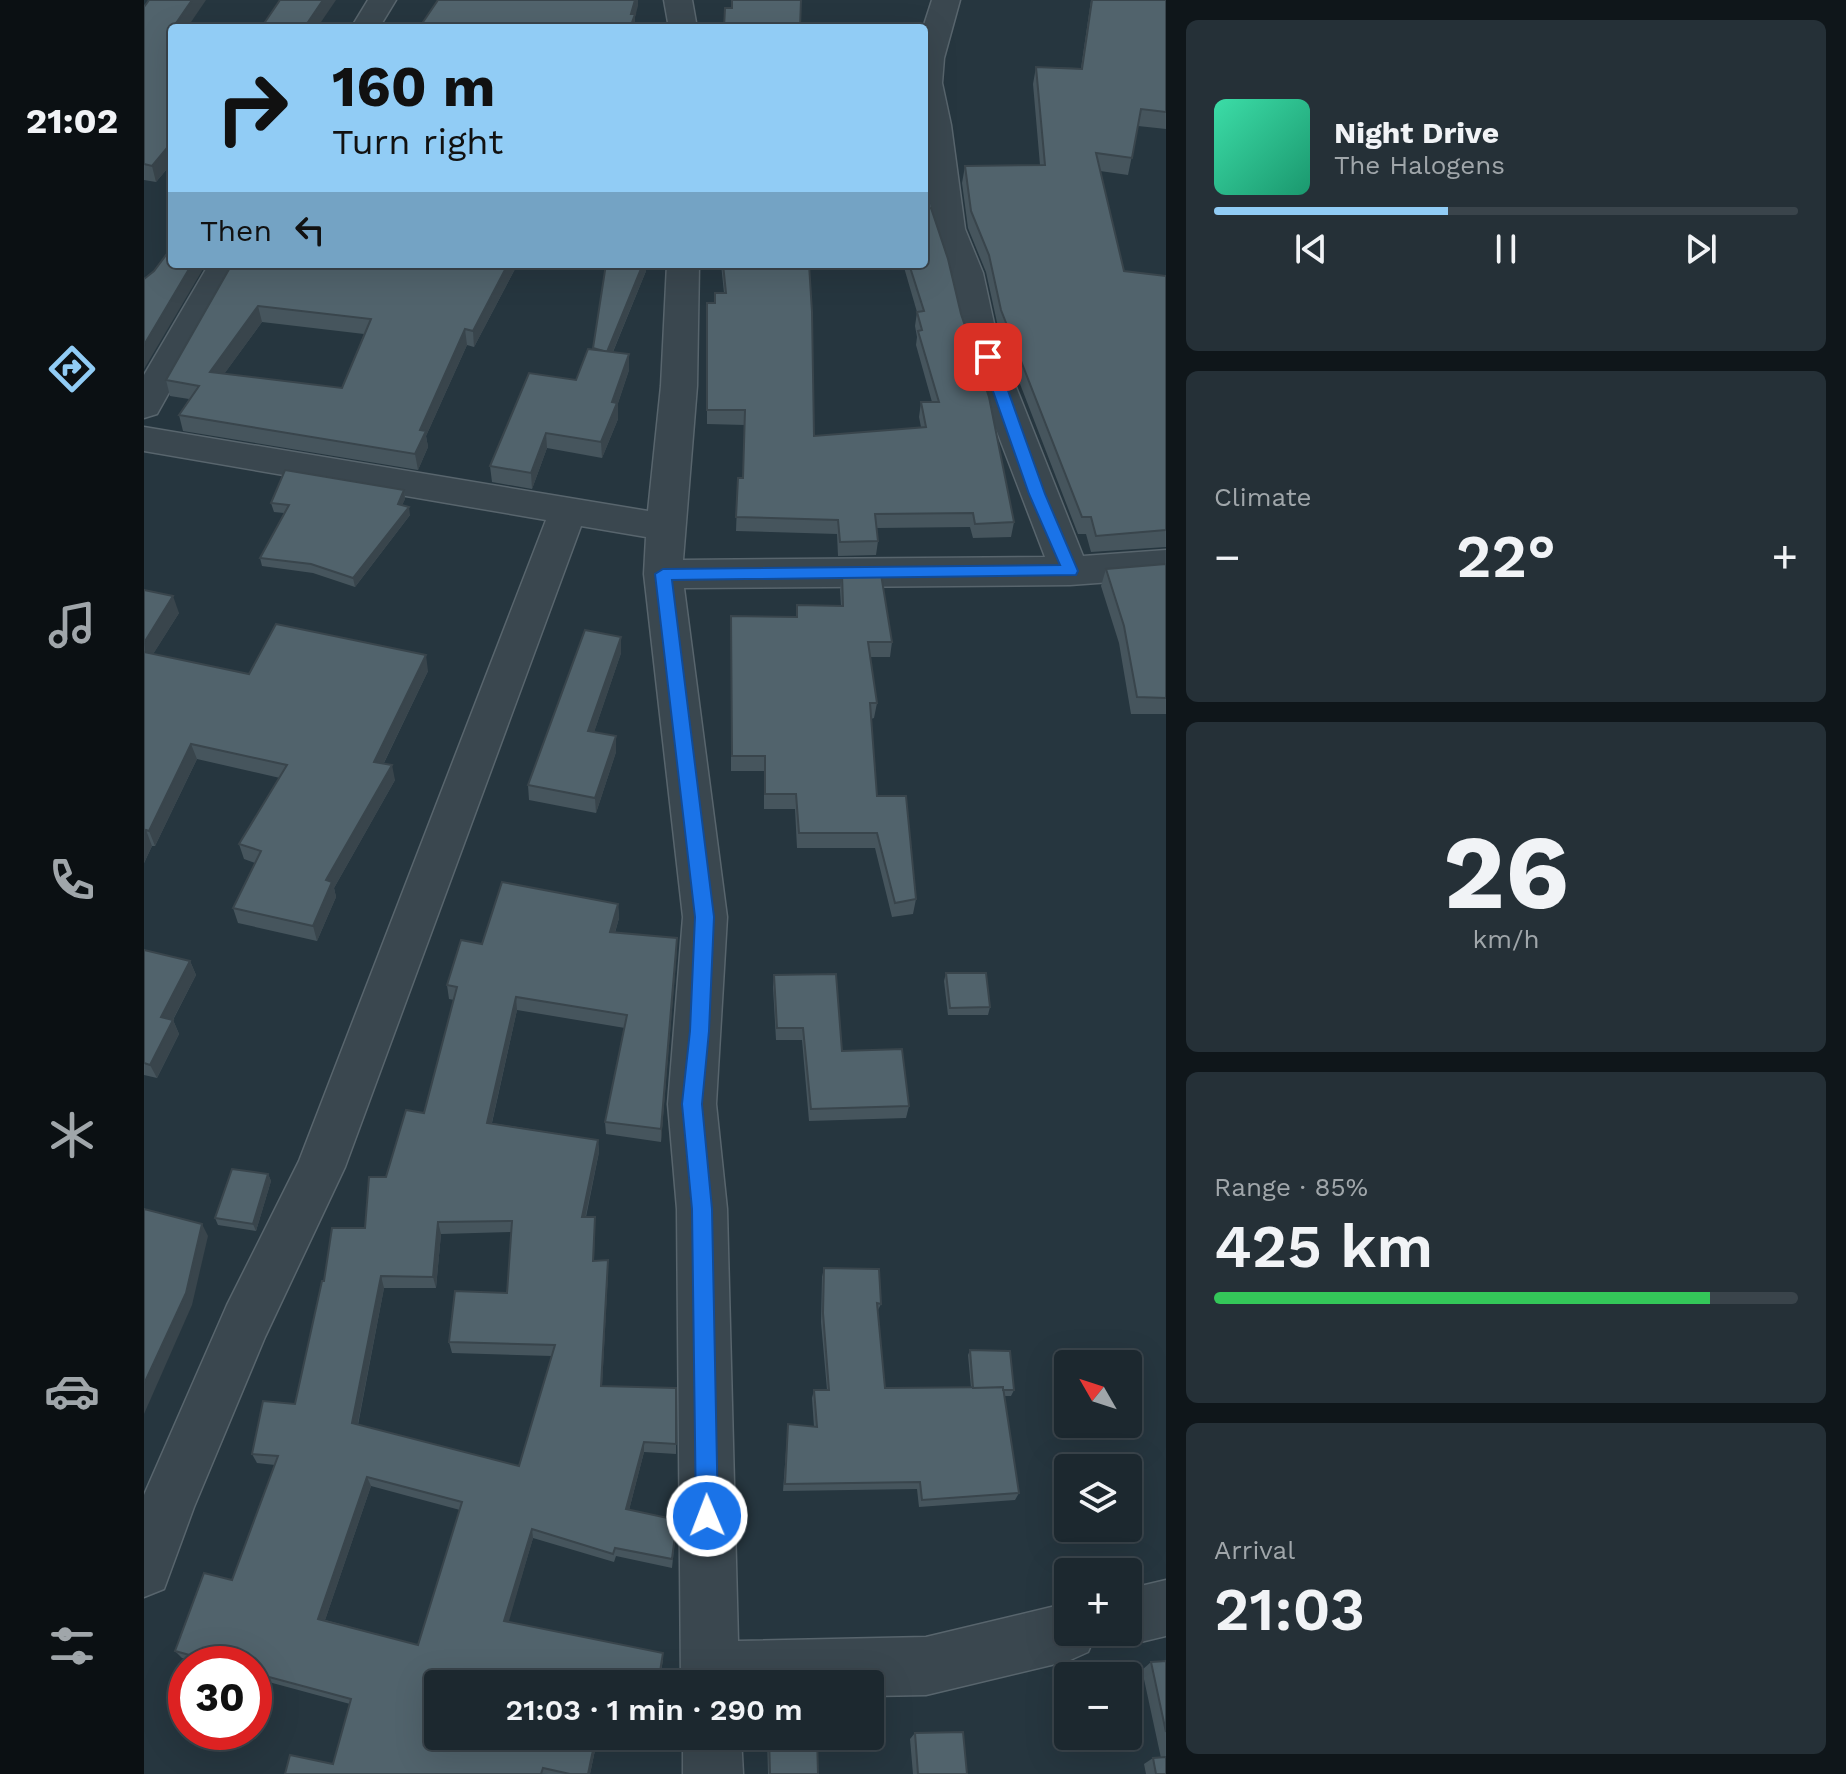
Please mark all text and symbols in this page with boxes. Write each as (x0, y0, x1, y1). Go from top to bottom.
text: 160 m (332, 54, 495, 120)
icon: right (200, 56, 304, 160)
text: 21:02 (26, 100, 118, 142)
text: Night Drive (1334, 115, 1499, 150)
text: Turn right (332, 121, 503, 163)
text: The Halogens (1334, 150, 1505, 180)
icon: left (288, 208, 332, 252)
text: Then (200, 213, 272, 248)
icon: previous (1289, 227, 1333, 271)
icon: pause (1484, 227, 1528, 271)
icon: next (1679, 227, 1723, 271)
pin (954, 323, 1022, 391)
icon: arrive (966, 335, 1010, 379)
icon: directions (44, 341, 100, 397)
text: Climate (1214, 482, 1312, 512)
text: 22° (1456, 521, 1556, 592)
text: − (1214, 531, 1241, 583)
text: + (1771, 531, 1798, 583)
icon: music (44, 597, 100, 653)
text: 26 (1443, 811, 1569, 933)
icon: phone (44, 852, 100, 908)
text: km/h (1473, 924, 1539, 954)
icon: climate (44, 1107, 100, 1163)
text: Range · 85% (1214, 1172, 1368, 1202)
text: 425 km (1214, 1211, 1433, 1282)
north arrow (1054, 1350, 1142, 1438)
map controls (1054, 1350, 1142, 1750)
icon: car (44, 1363, 100, 1419)
button: layers (1054, 1454, 1142, 1542)
position arrow (665, 1474, 749, 1558)
text: Arrival (1214, 1535, 1295, 1565)
button: + (1054, 1558, 1142, 1646)
text: 21:03 (1214, 1574, 1365, 1645)
icon: filters (44, 1618, 100, 1674)
speed limit sign: 30 (168, 1646, 272, 1750)
button: − (1054, 1662, 1142, 1750)
text: 21:03 · 1 min · 290 m (505, 1692, 803, 1727)

